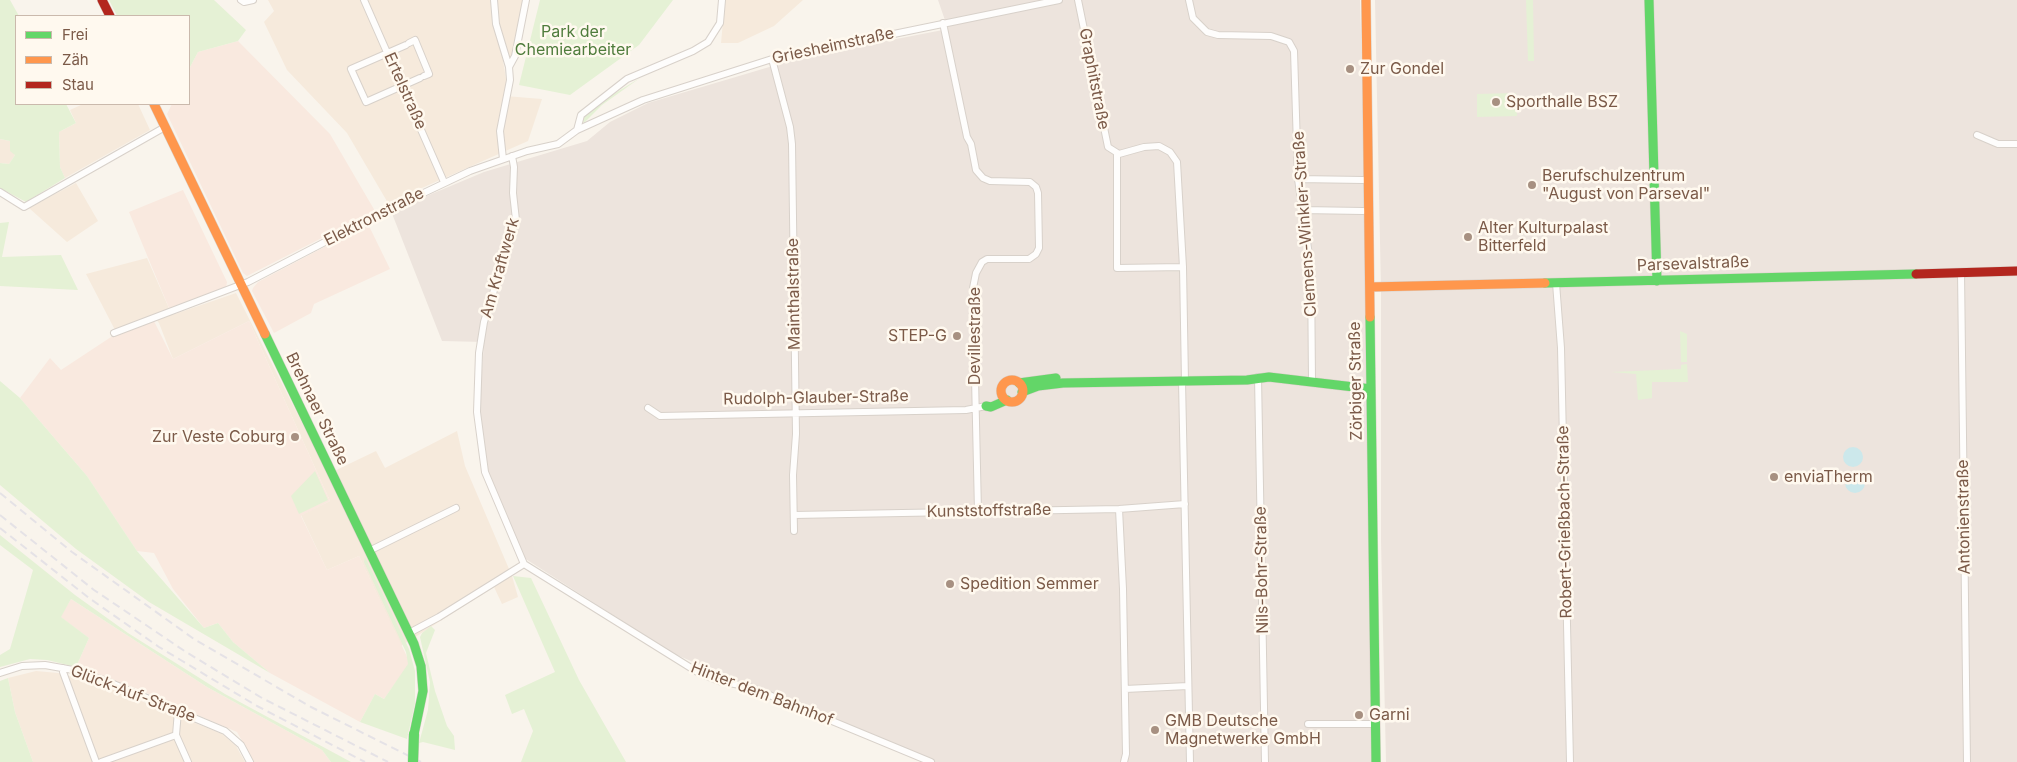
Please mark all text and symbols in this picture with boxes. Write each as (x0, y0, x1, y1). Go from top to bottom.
legend (15, 15, 190, 105)
park label: Park der Chemiearbeiter (515, 22, 631, 60)
street label: Griesheimstraße (770, 24, 896, 68)
text: Frei (62, 25, 88, 44)
street label: Graphitstraße (1075, 27, 1113, 131)
text: Zäh (62, 50, 89, 69)
street label: Ertelstraße (380, 50, 430, 132)
place label: Zur Gondel (1360, 59, 1444, 79)
marker: Zur Gondel (1344, 63, 1356, 75)
text: Stau (62, 75, 94, 94)
place label: Sporthalle BSZ (1506, 92, 1618, 112)
marker: Sporthalle BSZ (1490, 96, 1502, 108)
street label: Clemens-Winkler-Straße (1289, 130, 1321, 318)
place label: Berufschulzentrum "August von Parseval" (1542, 166, 1710, 204)
marker: Berufschulzentrum "August von Parseval" (1526, 179, 1538, 191)
street label: Elektronstraße (321, 184, 427, 250)
street label: Am Kraftwerk (477, 216, 523, 320)
place label: Alter Kulturpalast Bitterfeld (1478, 218, 1608, 256)
marker: Alter Kulturpalast Bitterfeld (1462, 231, 1474, 243)
street label: Mainthalstraße (783, 238, 805, 350)
street label: Parsevalstraße (1637, 252, 1749, 276)
street label: Devillestraße (965, 287, 985, 385)
street label: Zörbiger Straße (1345, 321, 1367, 441)
place label: STEP-G (888, 326, 947, 346)
marker: STEP-G (951, 330, 963, 342)
street label: Brehnaer Straße (281, 350, 353, 468)
street label: Rudolph-Glauber-Straße (723, 387, 909, 409)
street label: Robert-Grießbach-Straße (1554, 425, 1576, 619)
place label: Zur Veste Coburg (152, 427, 285, 447)
marker: Zur Veste Coburg (289, 431, 301, 443)
street label: Antonienstraße (1953, 459, 1975, 575)
place label: enviaTherm (1784, 467, 1873, 487)
marker: enviaTherm (1768, 471, 1780, 483)
street label: Kunststoffstraße (927, 500, 1051, 522)
street label: Nils-Bohr-Straße (1251, 506, 1273, 634)
place label: Spedition Semmer (960, 574, 1099, 594)
marker: Spedition Semmer (944, 578, 956, 590)
street label: Hinter dem Bahnhof (688, 658, 836, 730)
street label: Glück-Auf-Straße (68, 661, 198, 727)
place label: Garni (1369, 705, 1410, 725)
marker: Garni (1353, 709, 1365, 721)
place label: GMB Deutsche Magnetwerke GmbH (1165, 711, 1321, 749)
marker: GMB Deutsche Magnetwerke GmbH (1149, 724, 1161, 736)

